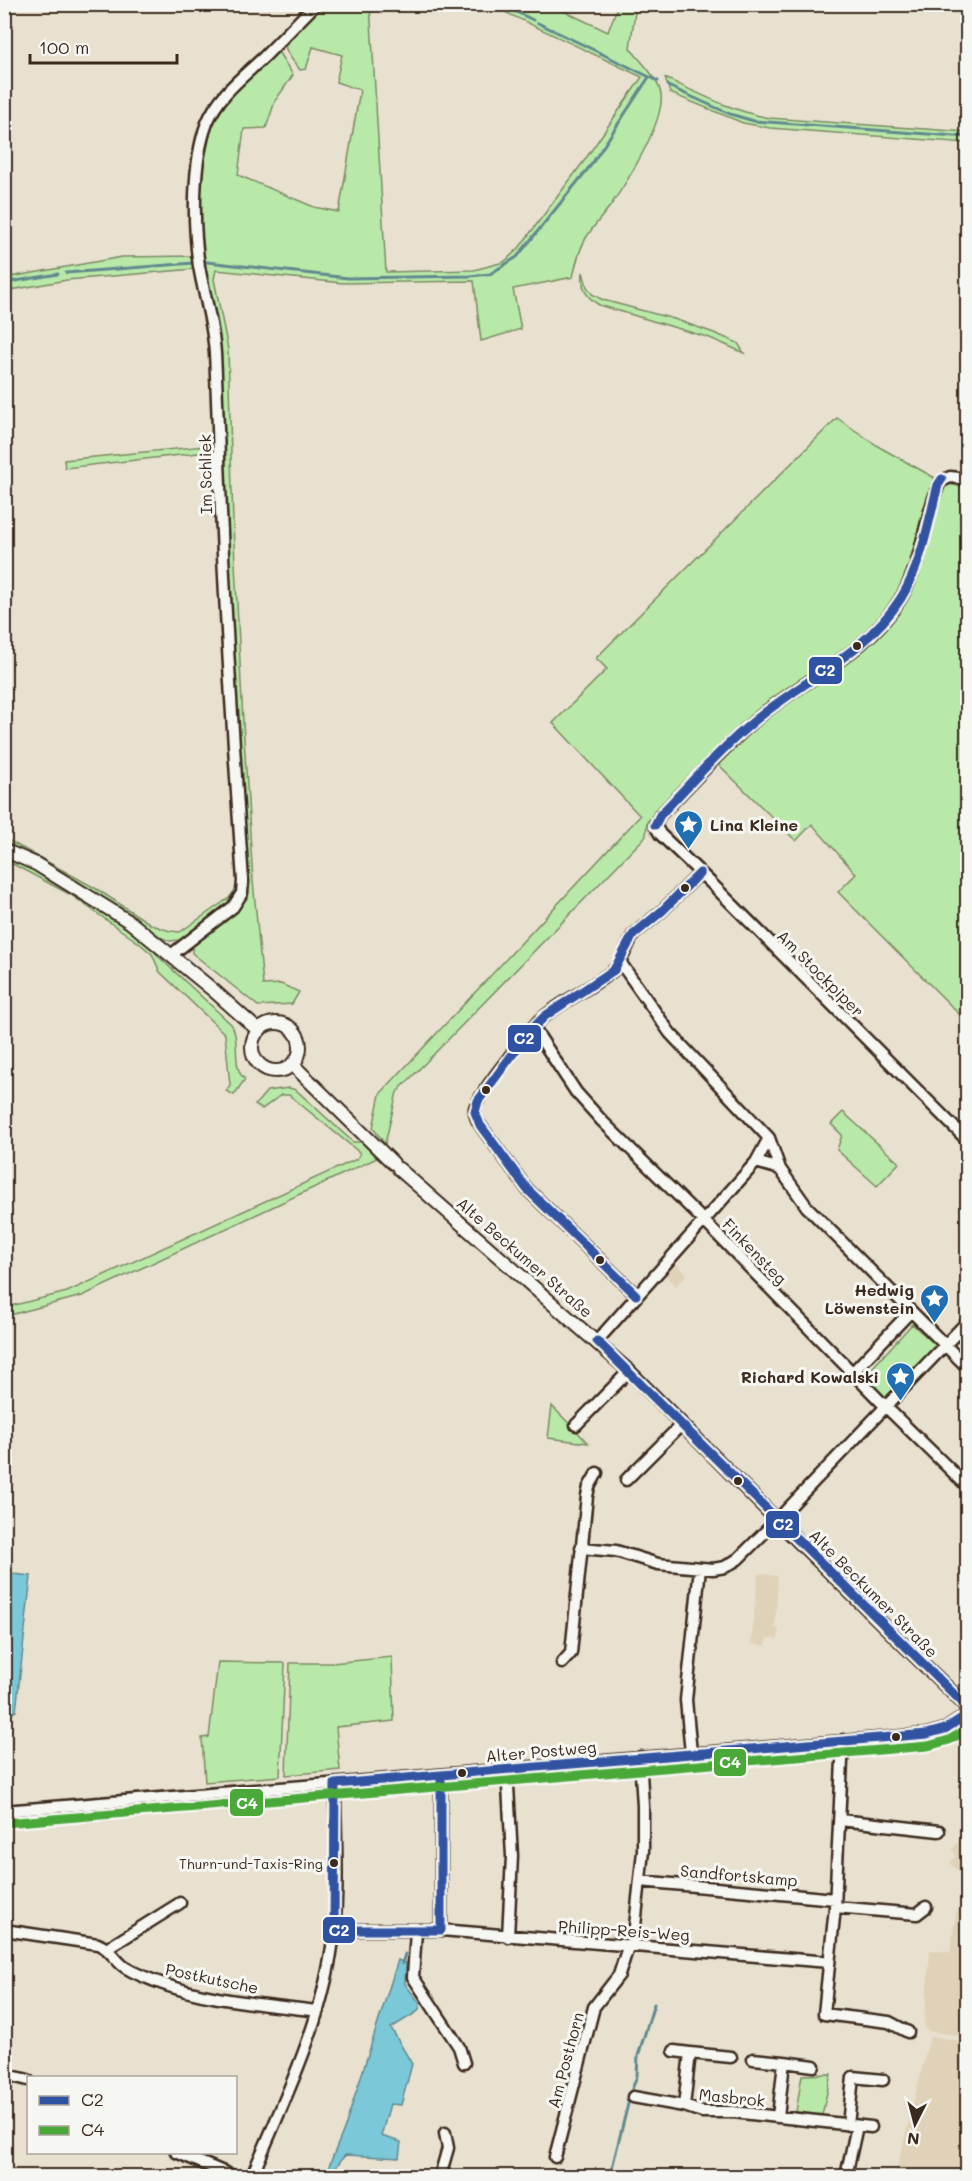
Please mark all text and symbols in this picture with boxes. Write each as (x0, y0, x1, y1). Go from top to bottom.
scale bar (30, 27, 177, 65)
text: 100 m (39, 35, 89, 59)
street label: Im Schliek (194, 434, 216, 514)
unlabelled marker (851, 640, 863, 652)
line badge: C2 (808, 656, 843, 685)
text: C2 (815, 659, 835, 680)
place icon: Lina Kleine (673, 808, 705, 850)
place label: Lina Kleine (710, 814, 798, 835)
unlabelled marker (679, 882, 691, 894)
street label: Am Stockpiper (773, 925, 869, 1021)
line badge: C2 (507, 1024, 542, 1053)
text: C2 (514, 1027, 534, 1048)
unlabelled marker (480, 1084, 492, 1096)
street label: Alte Beckumer Straße (453, 1192, 597, 1322)
street label: Finkensteg (718, 1214, 792, 1288)
unlabelled marker (594, 1254, 606, 1266)
place label: Hedwig Löwenstein (825, 1279, 914, 1318)
place icon: Hedwig Löwenstein (919, 1282, 951, 1324)
place icon: Richard Kowalski (884, 1360, 916, 1402)
place label: Richard Kowalski (741, 1366, 879, 1387)
unlabelled marker (732, 1475, 744, 1487)
line badge: C2 (765, 1510, 800, 1539)
text: C2 (773, 1513, 793, 1534)
street label: Alte Beckumer Straße (805, 1524, 943, 1662)
unlabelled marker (890, 1731, 902, 1743)
street label: Alter Postweg (485, 1736, 597, 1766)
line badge: C4 (713, 1748, 747, 1777)
text: C4 (719, 1751, 741, 1772)
unlabelled marker (456, 1767, 468, 1779)
line badge: C4 (229, 1788, 264, 1817)
text: C4 (236, 1792, 258, 1813)
place label: Thurn-und-Taxis-Ring (179, 1854, 323, 1873)
marker: Thurn-und-Taxis-Ring (328, 1857, 340, 1869)
street label: Sandfortskamp (679, 1859, 799, 1891)
street label: Philipp-Reis-Weg (557, 1915, 691, 1945)
line badge: C2 (322, 1916, 356, 1944)
text: C2 (329, 1919, 349, 1940)
street label: Postkutsche (164, 1958, 260, 1998)
street label: Am Posthorn (542, 2010, 588, 2110)
legend (27, 2076, 237, 2154)
street label: Masbrok (698, 2083, 766, 2111)
text: C2 (81, 2087, 104, 2111)
north arrow (885, 2094, 945, 2154)
text: C4 (81, 2117, 105, 2141)
text: N (906, 2128, 921, 2150)

